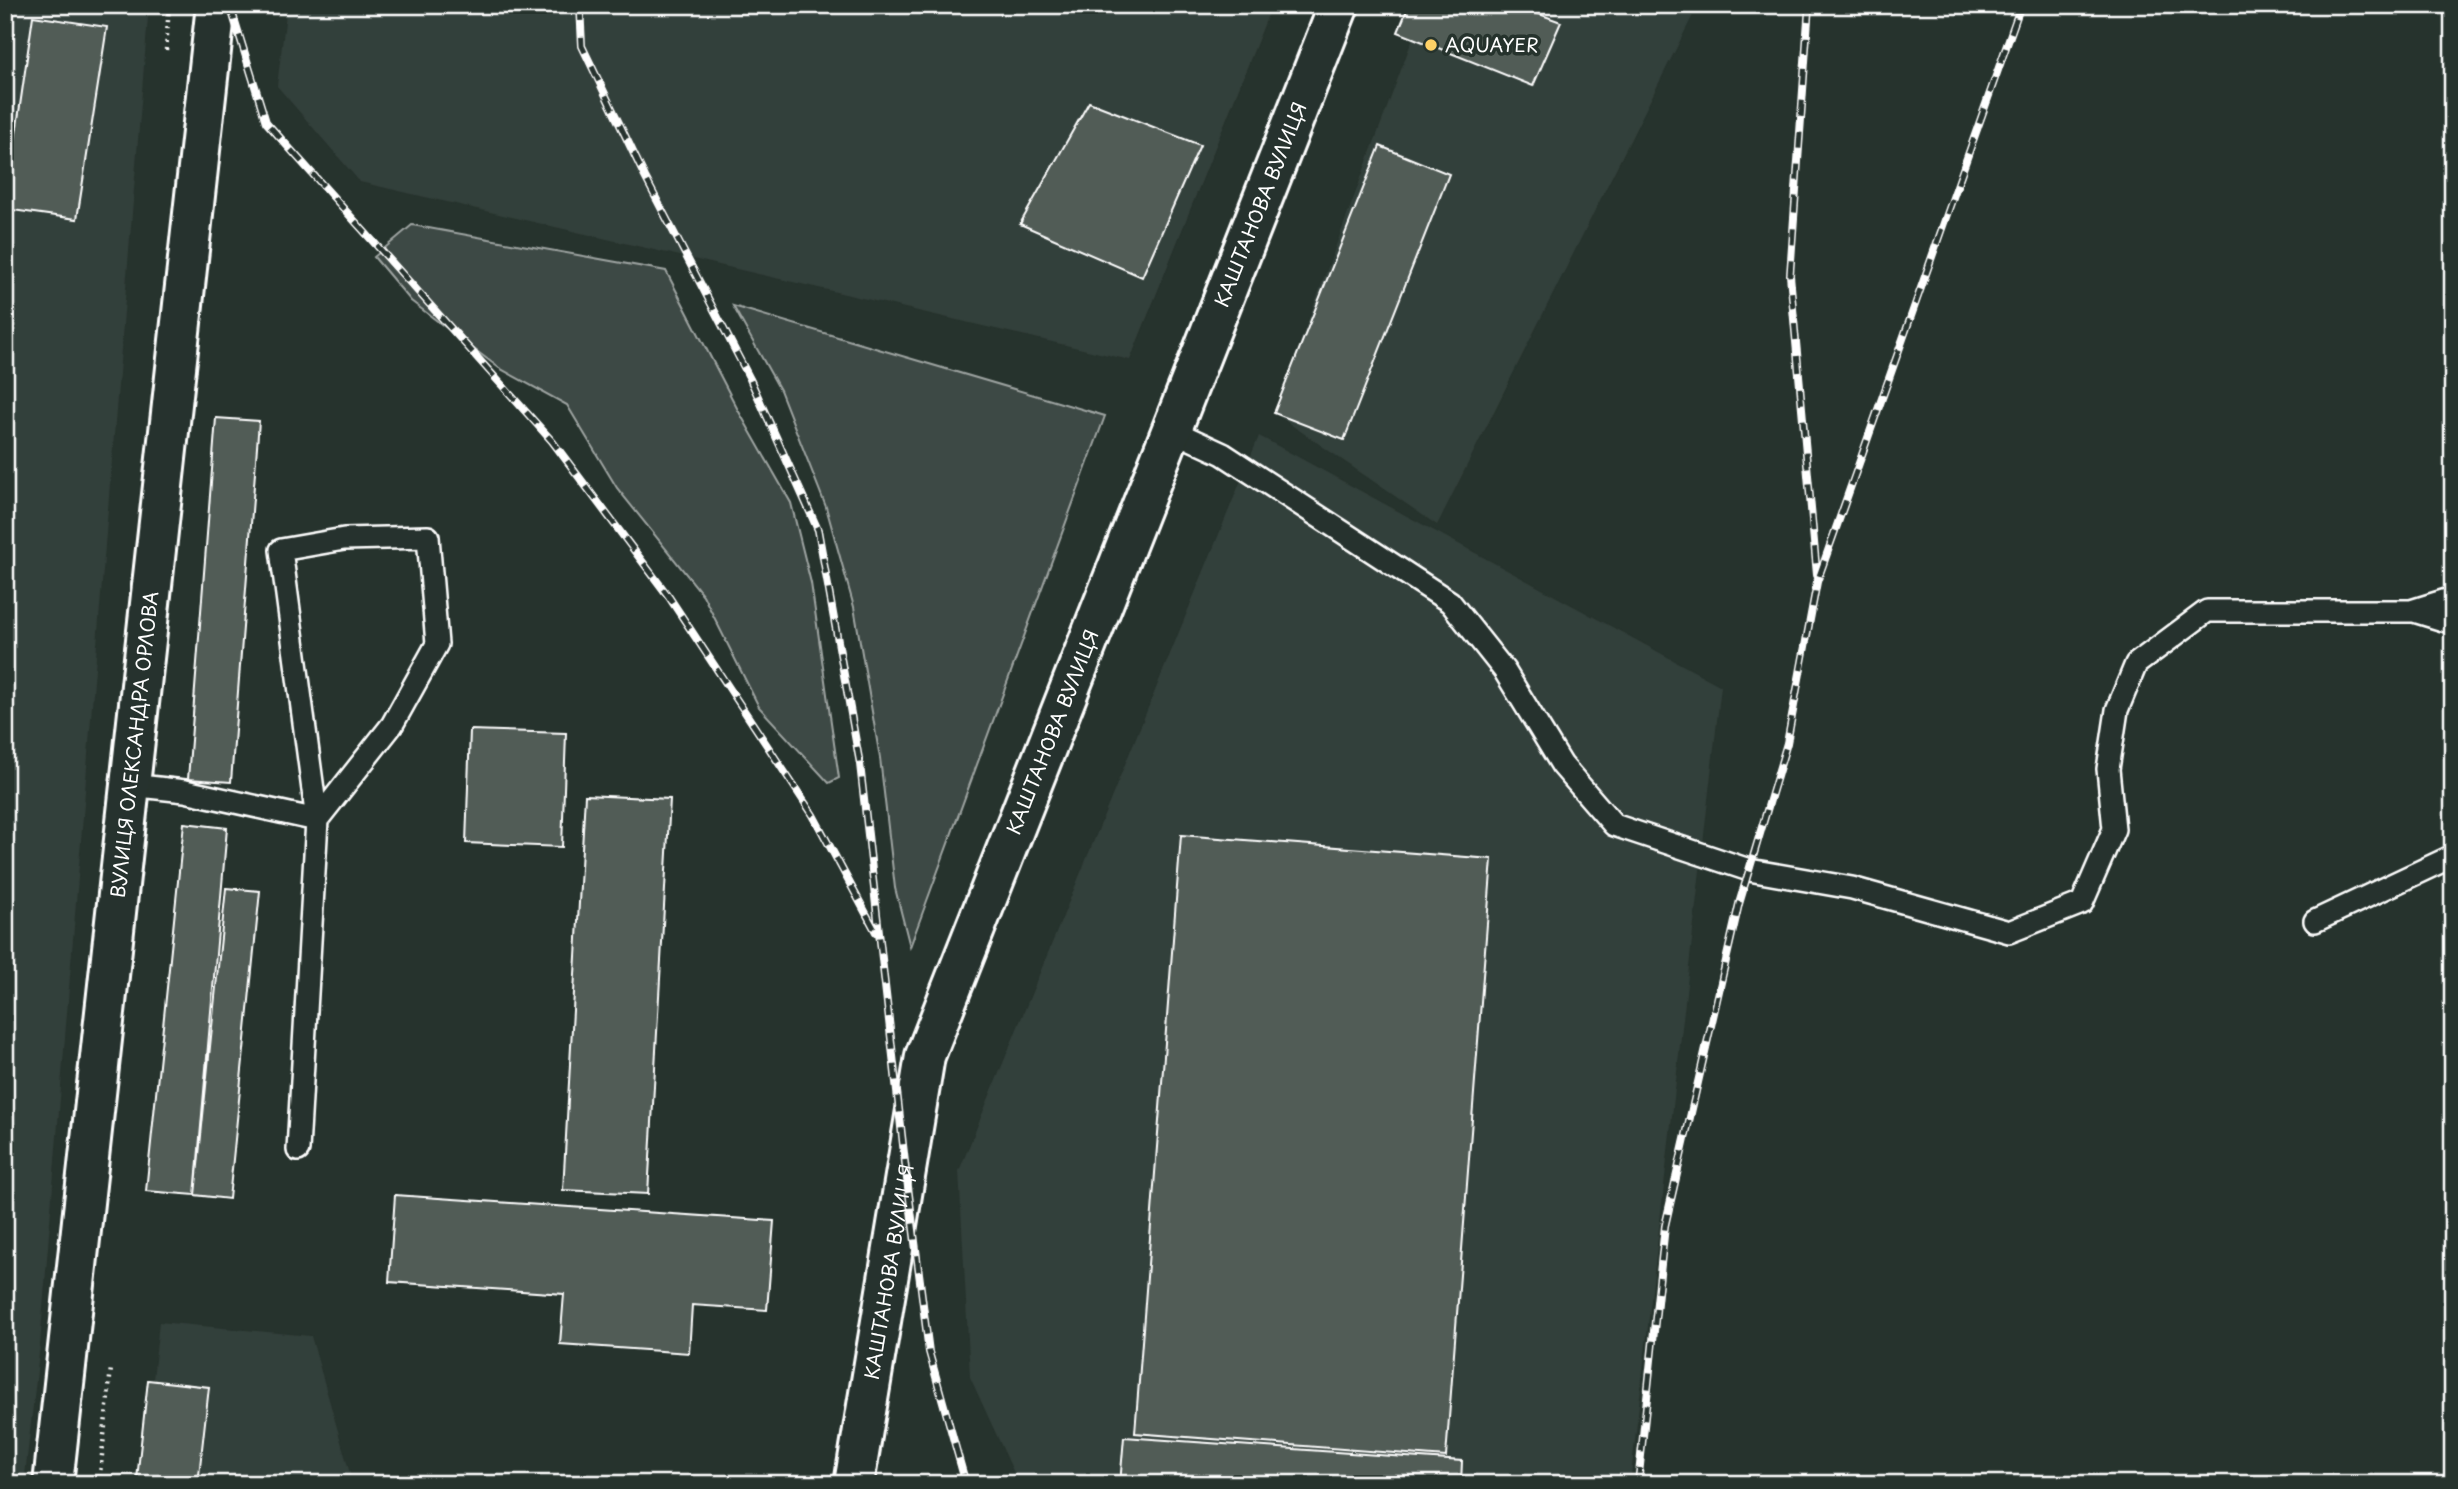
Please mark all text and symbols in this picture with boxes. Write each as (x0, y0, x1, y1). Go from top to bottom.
place label: AQUAYER (1445, 30, 1539, 58)
marker: AQUAYER (1423, 37, 1439, 53)
street label: КАШТАНОВА ВУЛИЦЯ (1206, 97, 1313, 311)
street label: ВУЛИЦЯ ОЛЕКСАНДРА ОРЛОВА (103, 589, 164, 899)
street label: КАШТАНОВА ВУЛИЦЯ (999, 625, 1105, 838)
street label: КАШТАНОВА ВУЛИЦЯ (857, 1162, 920, 1382)

